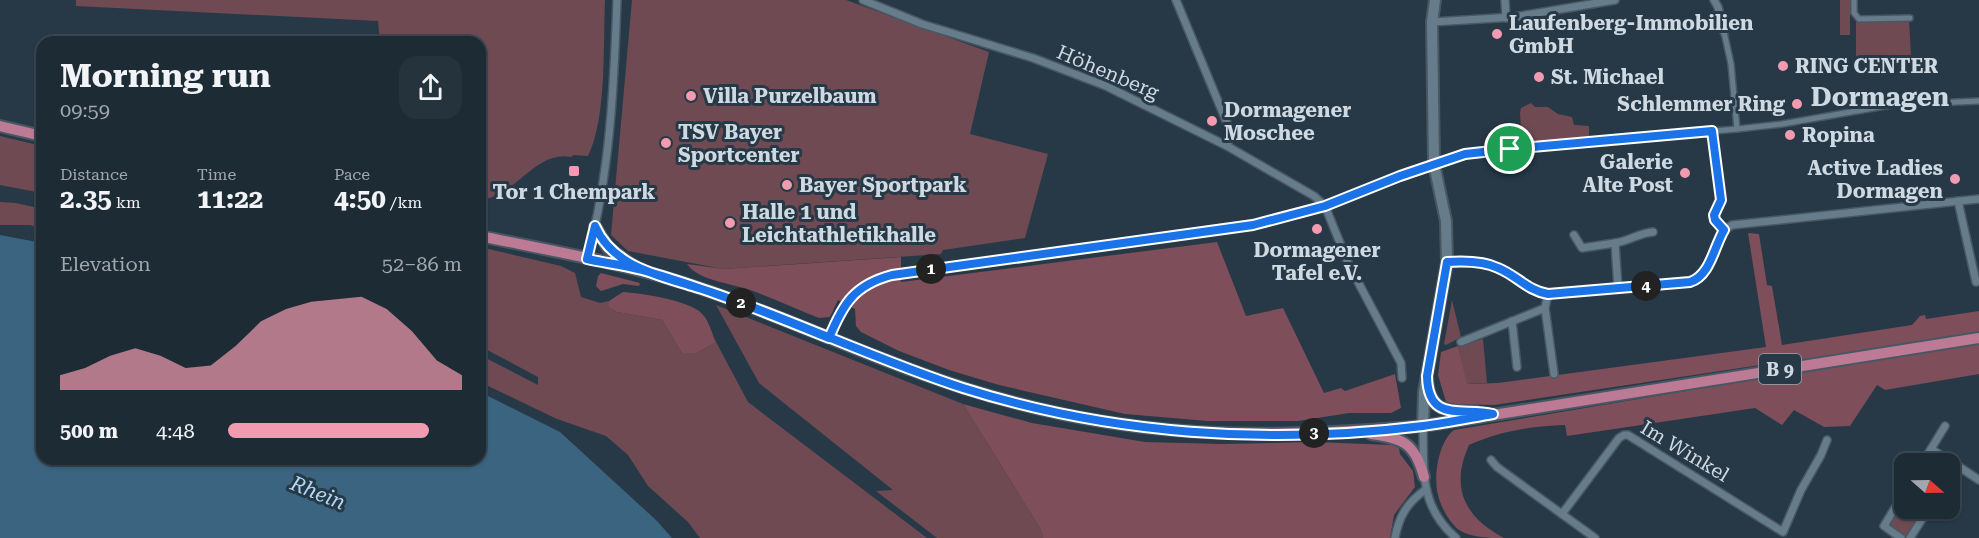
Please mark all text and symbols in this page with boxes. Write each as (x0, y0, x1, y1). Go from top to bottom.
place label: Laufenberg-Immobilien GmbH (1509, 11, 1754, 58)
marker: Laufenberg-Immobilien GmbH (1490, 27, 1504, 41)
street label: Höhenberg (1053, 40, 1163, 104)
place label: RING CENTER (1795, 54, 1938, 78)
text: Morning run (60, 56, 271, 95)
button: share (399, 56, 462, 119)
marker: RING CENTER (1776, 59, 1790, 73)
place label: St. Michael (1551, 65, 1664, 89)
marker: St. Michael (1532, 70, 1546, 84)
district label: Dormagen (1811, 82, 1949, 112)
place label: Villa Purzelbaum (703, 84, 877, 108)
marker: Villa Purzelbaum (684, 89, 698, 103)
place label: Schlemmer Ring (1617, 92, 1786, 116)
marker: Schlemmer Ring (1790, 97, 1804, 111)
text: 09:59 (60, 98, 110, 122)
place label: Dormagener Moschee (1224, 98, 1351, 145)
marker: Dormagener Moschee (1205, 114, 1219, 128)
place label: TSV Bayer Sportcenter (678, 120, 800, 167)
pin (1484, 123, 1535, 174)
place label: Ropina (1802, 123, 1875, 147)
marker: Ropina (1783, 128, 1797, 142)
icon: arrive (1493, 132, 1526, 165)
marker: TSV Bayer Sportcenter (659, 136, 673, 150)
place label: Galerie Alte Post (1583, 150, 1673, 197)
place label: Active Ladies Dormagen (1808, 156, 1944, 203)
marker: Tor 1 Chempark (567, 164, 581, 178)
text: Distance (60, 165, 128, 184)
text: Time (197, 165, 236, 184)
text: Pace (334, 165, 370, 184)
marker: Galerie Alte Post (1678, 166, 1692, 180)
marker: Active Ladies Dormagen (1948, 172, 1962, 186)
place label: Bayer Sportpark (799, 173, 967, 197)
marker: Bayer Sportpark (780, 178, 794, 192)
place label: Tor 1 Chempark (493, 180, 656, 204)
text: 2.35 (60, 184, 112, 214)
text: 11:22 (197, 184, 263, 214)
text: 4:50 (334, 184, 386, 214)
text: km (112, 193, 141, 212)
text: /km (386, 193, 422, 212)
place label: Halle 1 und Leichtathletikhalle (742, 200, 936, 247)
marker: Halle 1 und Leichtathletikhalle (723, 216, 737, 230)
marker: Dormagener Tafel e.V. (1310, 222, 1324, 236)
place label: Dormagener Tafel e.V. (1253, 238, 1381, 285)
text: Elevation (60, 252, 151, 276)
text: 52–86 m (382, 252, 462, 276)
pin: 1 (916, 254, 946, 284)
text: 1 (927, 259, 935, 278)
pin: 4 (1631, 271, 1661, 301)
text: 4 (1642, 276, 1650, 295)
pin: 2 (726, 288, 756, 318)
text: 2 (737, 293, 745, 312)
road number: B 9 (1759, 354, 1801, 384)
street label: Im Winkel (1636, 415, 1734, 487)
pin: 3 (1299, 418, 1329, 448)
text: 500 m (60, 419, 118, 443)
text: 4:48 (156, 419, 195, 443)
text: 3 (1310, 423, 1318, 442)
north arrow (1894, 453, 1960, 519)
map controls (1894, 453, 1960, 519)
water label: Rhein (286, 471, 349, 515)

